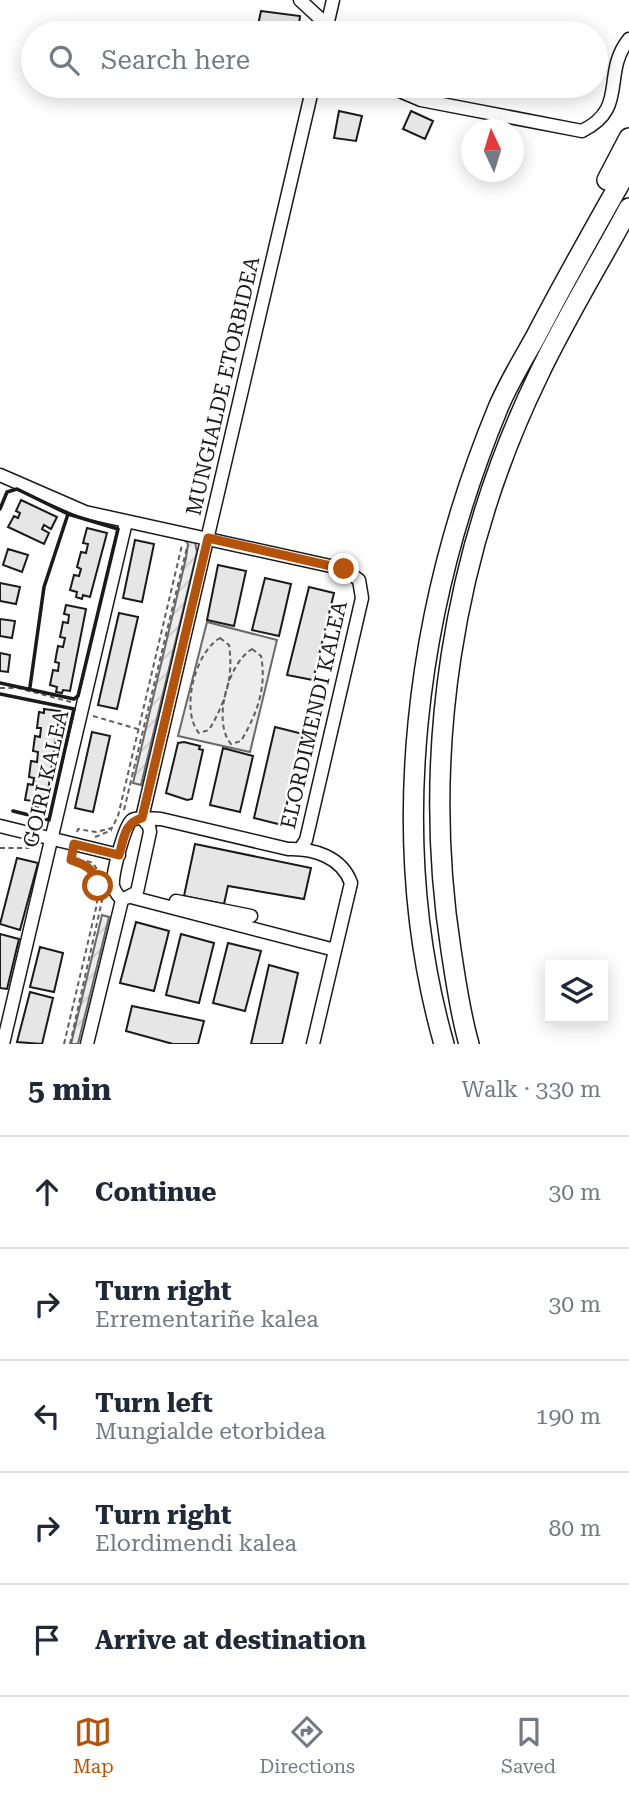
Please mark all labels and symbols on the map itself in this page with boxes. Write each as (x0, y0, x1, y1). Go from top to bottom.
north arrow (461, 119, 524, 182)
street label: MUNGIALDE ETORBIDEA (182, 254, 265, 518)
route end (328, 553, 359, 584)
street label: ELORDIMENDI KALEA (276, 598, 352, 831)
street label: GOIRI KALEA (19, 708, 74, 850)
route start (82, 870, 113, 901)

